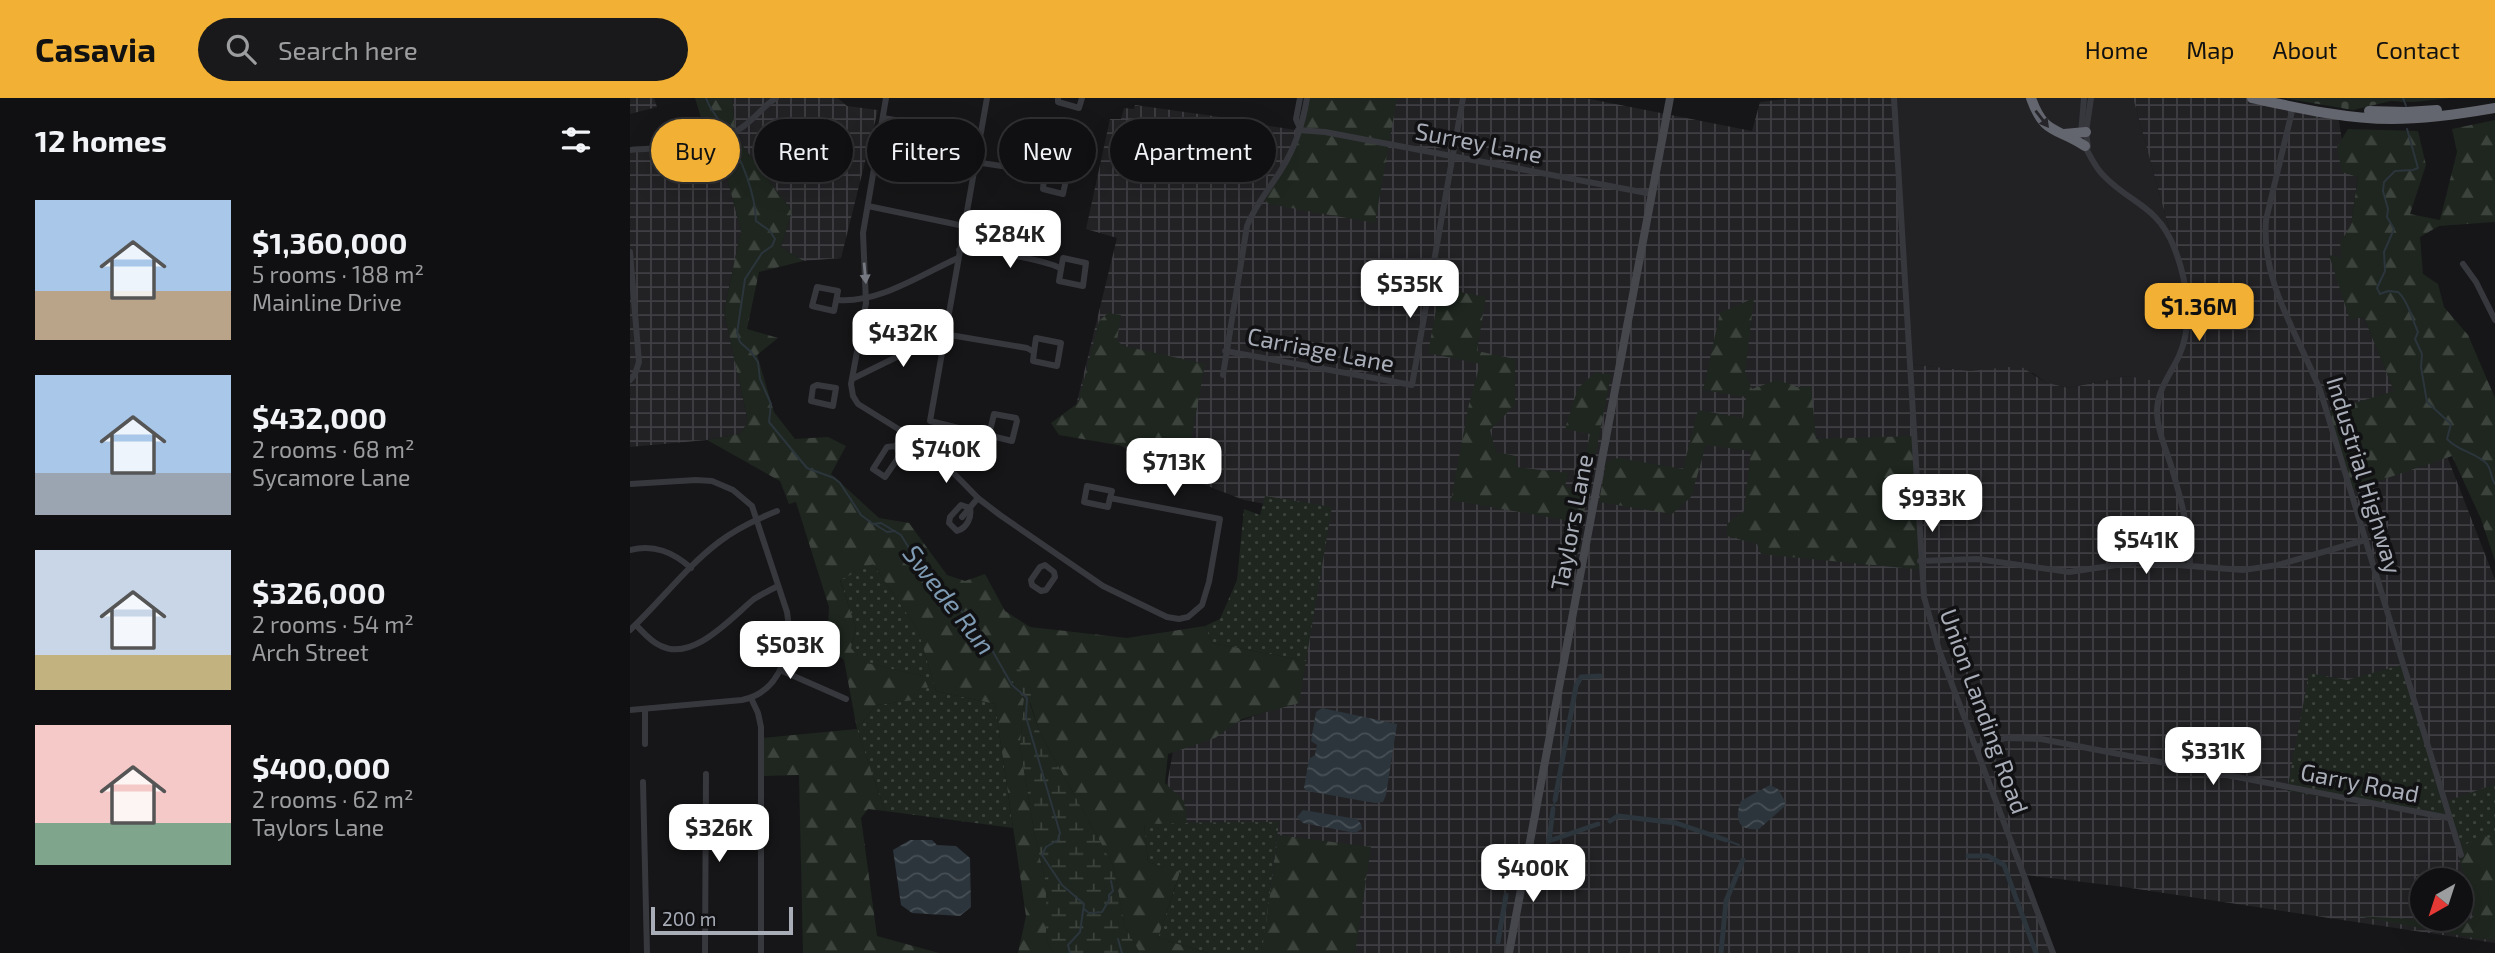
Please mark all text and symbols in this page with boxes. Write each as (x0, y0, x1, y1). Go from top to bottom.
search box (198, 18, 688, 81)
text: Casavia (35, 29, 156, 69)
icon: search (222, 30, 260, 68)
text: Search here (278, 34, 418, 65)
text: Home (2085, 35, 2148, 64)
text: Map (2186, 35, 2234, 64)
text: About (2272, 35, 2338, 64)
text: Contact (2376, 35, 2460, 64)
one-way arrow (2035, 110, 2050, 128)
street label: Surrey Lane (1413, 115, 1545, 169)
chip: Buy (651, 119, 740, 182)
chip: Rent (754, 119, 853, 182)
chip: Filters (867, 119, 985, 182)
chip: New (999, 119, 1096, 182)
chip: Apartment (1110, 119, 1276, 182)
icon: filters (557, 121, 595, 159)
text: 12 homes (35, 122, 167, 158)
pin: $284K (961, 211, 1059, 270)
text: $284K (975, 219, 1045, 247)
text: $1,360,000 (252, 224, 407, 260)
icon: home (91, 228, 175, 312)
text: 5 rooms · 188 m² (252, 260, 424, 288)
pin: $535K (1361, 260, 1459, 320)
one-way arrow (860, 263, 871, 285)
text: $535K (1377, 269, 1443, 297)
pin: $1.36M (2142, 284, 2256, 343)
text: Mainline Drive (252, 288, 402, 316)
text: $1.36M (2161, 292, 2237, 320)
pin: $432K (854, 310, 952, 369)
text: $432K (869, 318, 937, 346)
street label: Carriage Lane (1245, 321, 1397, 377)
street label: Industrial Highway (2321, 373, 2409, 577)
text: $432,000 (252, 399, 387, 435)
icon: home (91, 403, 175, 487)
pin: $740K (897, 426, 995, 485)
text: $740K (911, 434, 981, 462)
text: 2 rooms · 68 m² (252, 435, 415, 463)
pin: $713K (1125, 438, 1223, 498)
text: $713K (1142, 447, 1206, 475)
street label: Taylors Lane (1544, 452, 1598, 592)
text: Sycamore Lane (252, 463, 410, 491)
pin: $933K (1883, 474, 1981, 534)
text: $933K (1898, 483, 1966, 511)
pin: $541K (2097, 517, 2195, 576)
text: $541K (2113, 525, 2179, 553)
water label: Swede Run (897, 538, 1003, 660)
text: $326,000 (252, 574, 386, 610)
icon: home (91, 578, 175, 662)
street label: Union Landing Road (1934, 605, 2036, 817)
text: 2 rooms · 54 m² (252, 610, 414, 638)
pin: $503K (741, 622, 839, 681)
text: $503K (756, 630, 824, 658)
text: Arch Street (252, 638, 369, 666)
pin: $331K (2164, 728, 2262, 787)
text: $331K (2181, 736, 2245, 764)
text: $400,000 (252, 749, 390, 785)
icon: home (91, 753, 175, 837)
street label: Garry Road (2298, 756, 2422, 808)
text: 2 rooms · 62 m² (252, 785, 414, 813)
pin: $326K (670, 804, 768, 864)
text: Taylors Lane (252, 813, 384, 841)
text: $326K (685, 813, 753, 841)
pin: $400K (1484, 844, 1582, 904)
text: $400K (1497, 853, 1569, 881)
north arrow (2410, 868, 2473, 931)
map controls (2410, 868, 2473, 931)
scale bar (651, 904, 793, 936)
text: 200 m (662, 907, 716, 930)

